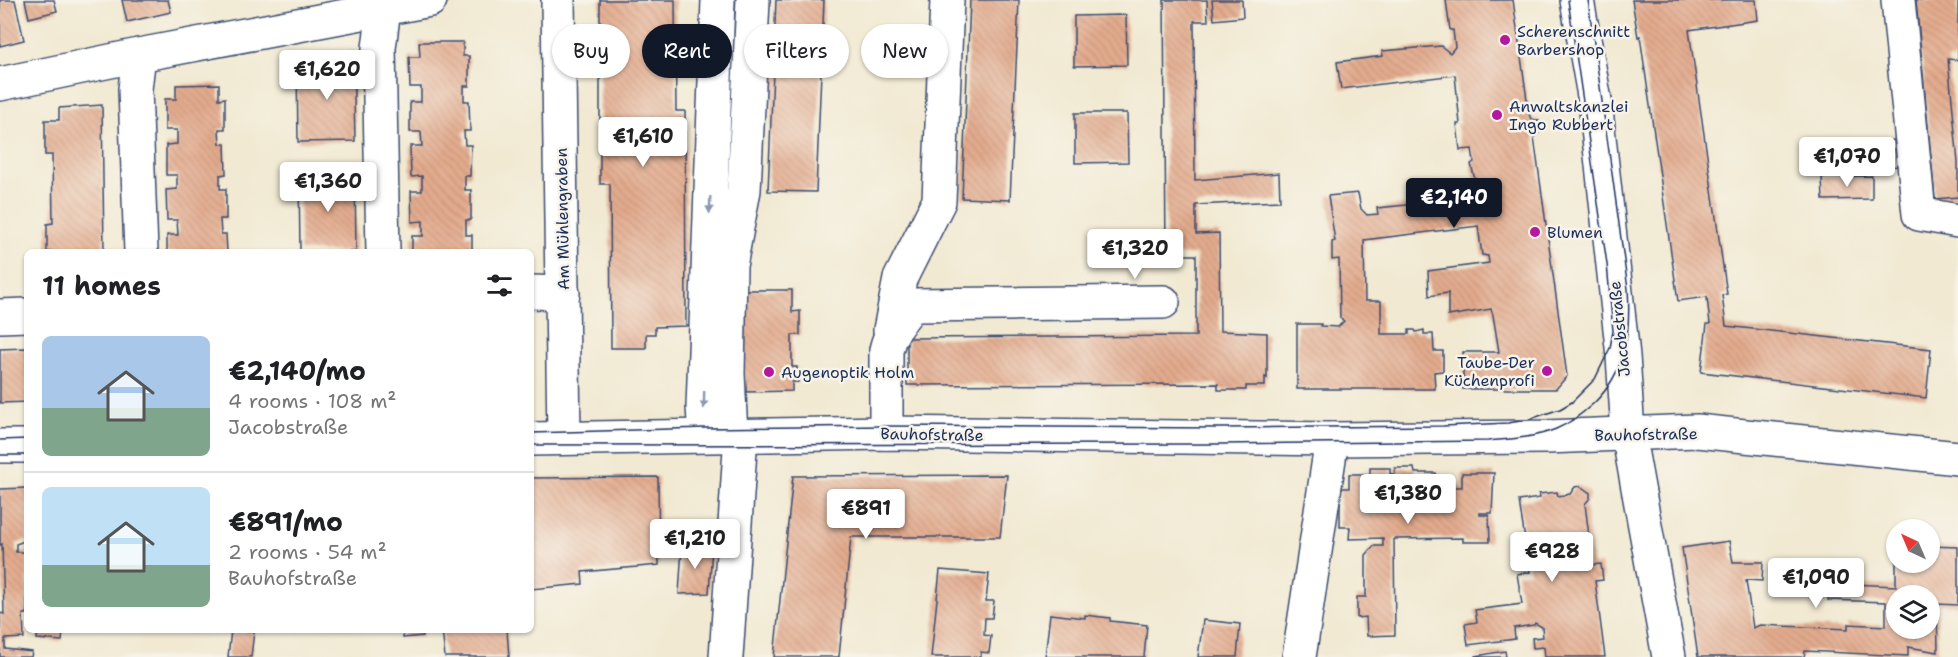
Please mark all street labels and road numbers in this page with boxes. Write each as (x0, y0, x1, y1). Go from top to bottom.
street label: Am Mühlengraben (551, 147, 574, 290)
street label: Jacobstraße (1604, 280, 1635, 378)
street label: Bauhofstraße (880, 423, 984, 446)
street label: Bauhofstraße (1594, 423, 1698, 446)

